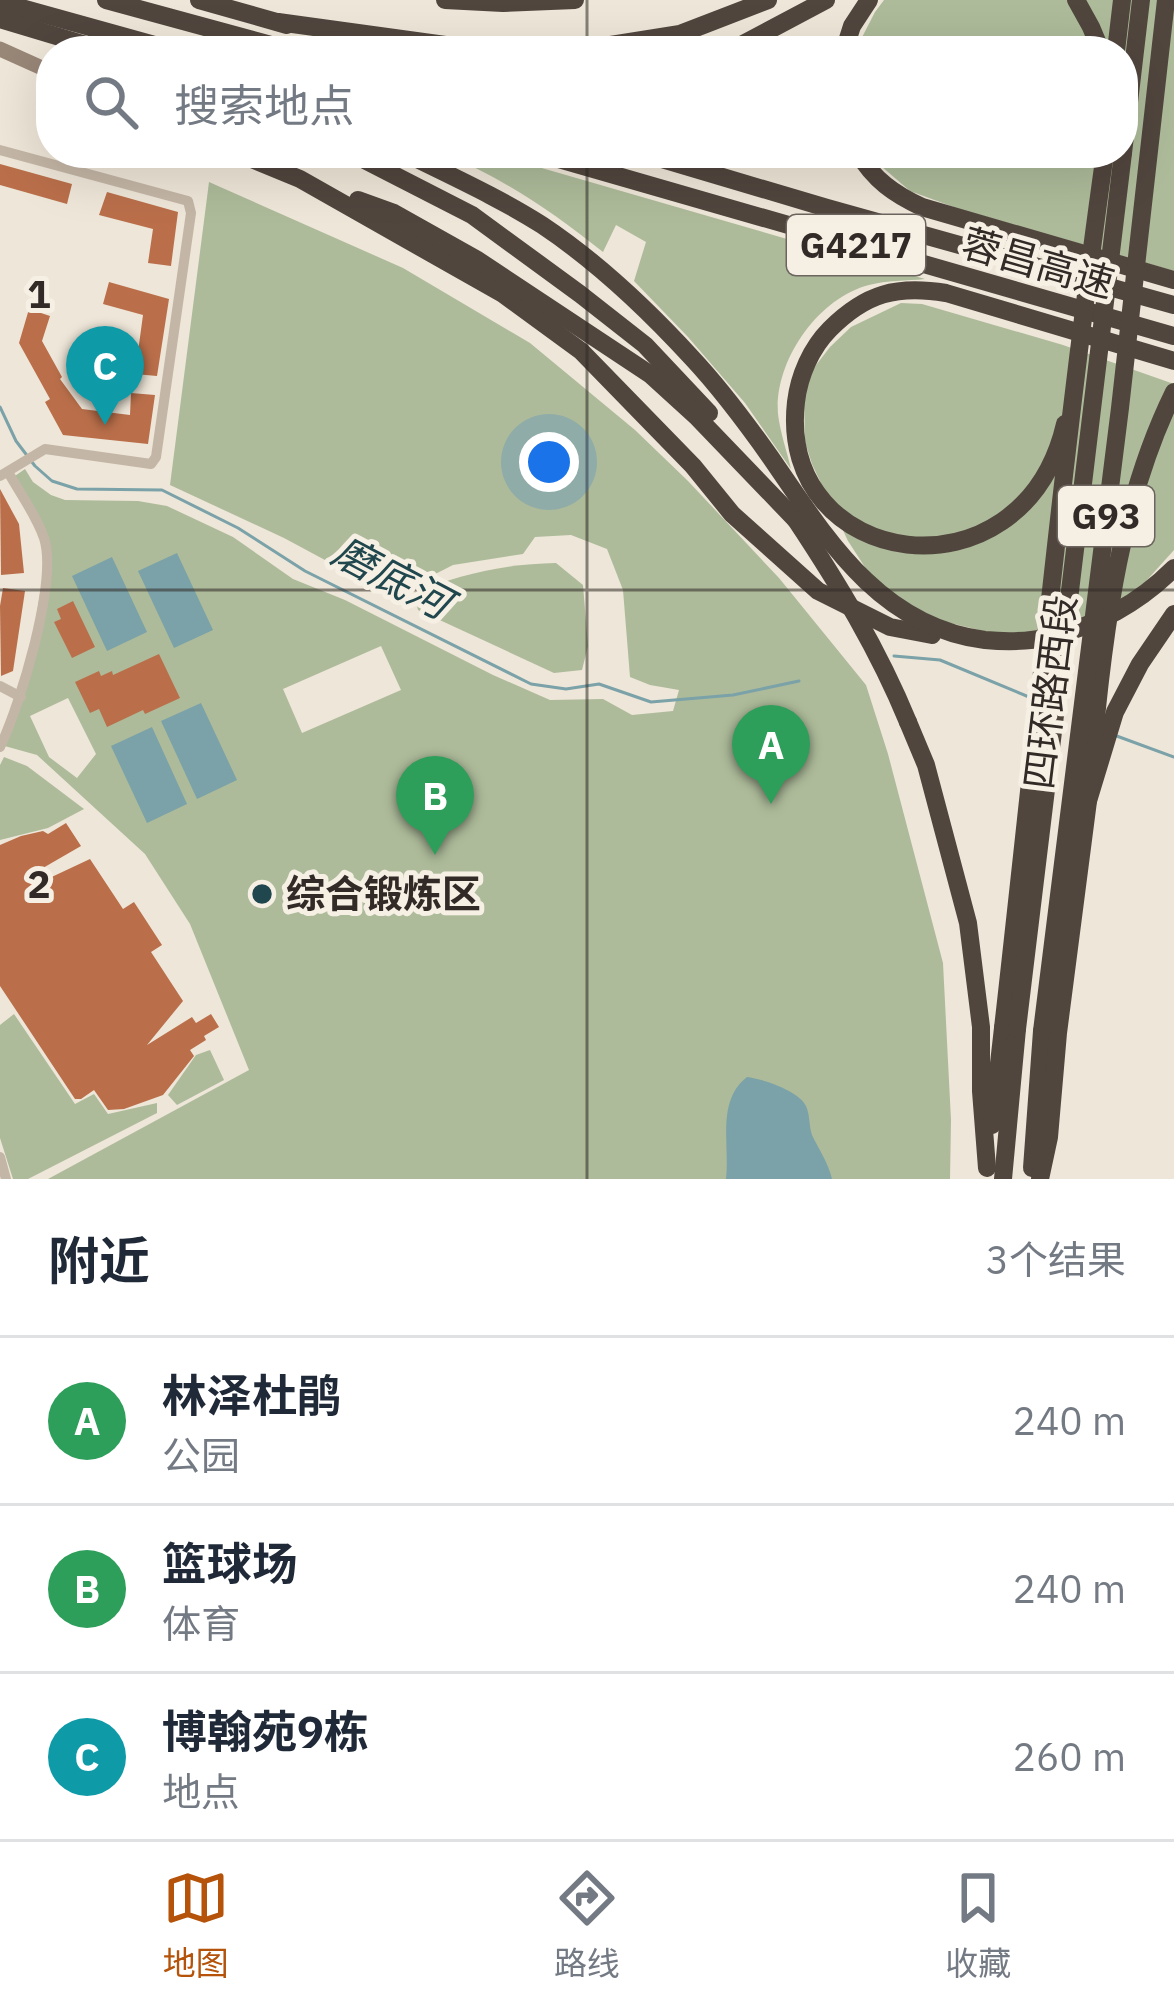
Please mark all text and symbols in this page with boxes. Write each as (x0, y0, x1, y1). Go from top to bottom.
search box (36, 36, 1138, 168)
icon: search (78, 69, 144, 135)
text: 搜索地点 (174, 76, 354, 134)
road number: G4217 (787, 215, 925, 275)
street label: 蓉昌高速 (956, 217, 1120, 309)
text: 1 (27, 268, 51, 319)
pin: C (66, 326, 144, 425)
your location (519, 432, 579, 492)
road number: G93 (1058, 486, 1154, 546)
water label: 磨底河 (324, 523, 467, 634)
street label: 四环路西段 (1012, 592, 1087, 792)
pin: A (732, 705, 810, 804)
pin: B (396, 756, 474, 855)
text: 2 (27, 858, 51, 909)
place label: 综合锻炼区 (286, 868, 481, 919)
marker: 综合锻炼区 (249, 881, 275, 907)
text: 附近 (48, 1227, 150, 1293)
text: 3个结果 (986, 1234, 1126, 1285)
text: 林泽杜鹃 (162, 1366, 342, 1424)
text: A (74, 1395, 100, 1446)
text: 240 m (1013, 1395, 1126, 1446)
text: 公园 (162, 1430, 240, 1481)
text: 篮球场 (162, 1534, 297, 1592)
text: B (74, 1563, 100, 1614)
text: 240 m (1013, 1563, 1126, 1614)
text: 体育 (162, 1598, 240, 1649)
text: 博翰苑9栋 (162, 1702, 369, 1760)
text: C (74, 1731, 100, 1782)
text: 260 m (1013, 1731, 1126, 1782)
text: 地点 (162, 1766, 240, 1817)
tab: 地图 (163, 1865, 229, 1985)
tab: 路线 (554, 1865, 620, 1985)
tab: 收藏 (945, 1865, 1011, 1985)

